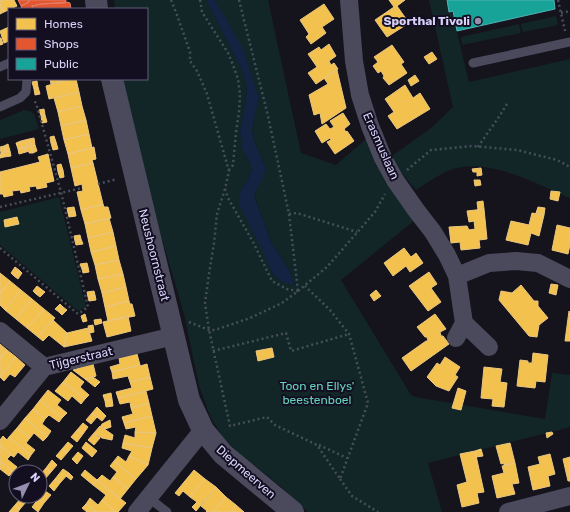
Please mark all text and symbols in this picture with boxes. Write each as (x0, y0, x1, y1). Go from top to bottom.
legend (8, 8, 148, 80)
place label: Sporthal Tivoli (384, 14, 470, 28)
marker: Sporthal Tivoli (473, 16, 483, 26)
text: Homes (44, 17, 83, 31)
text: Shops (44, 37, 79, 51)
text: Public (44, 57, 79, 71)
street label: Erasmuslaan (360, 110, 402, 182)
street label: Neushoornstraat (136, 207, 172, 303)
street label: Tijgerstraat (48, 344, 114, 372)
park label: Toon en Ellys' beestenboel (280, 379, 354, 407)
street label: Diepmeerven (213, 442, 279, 502)
north arrow (8, 464, 48, 504)
text: N (27, 470, 42, 485)

